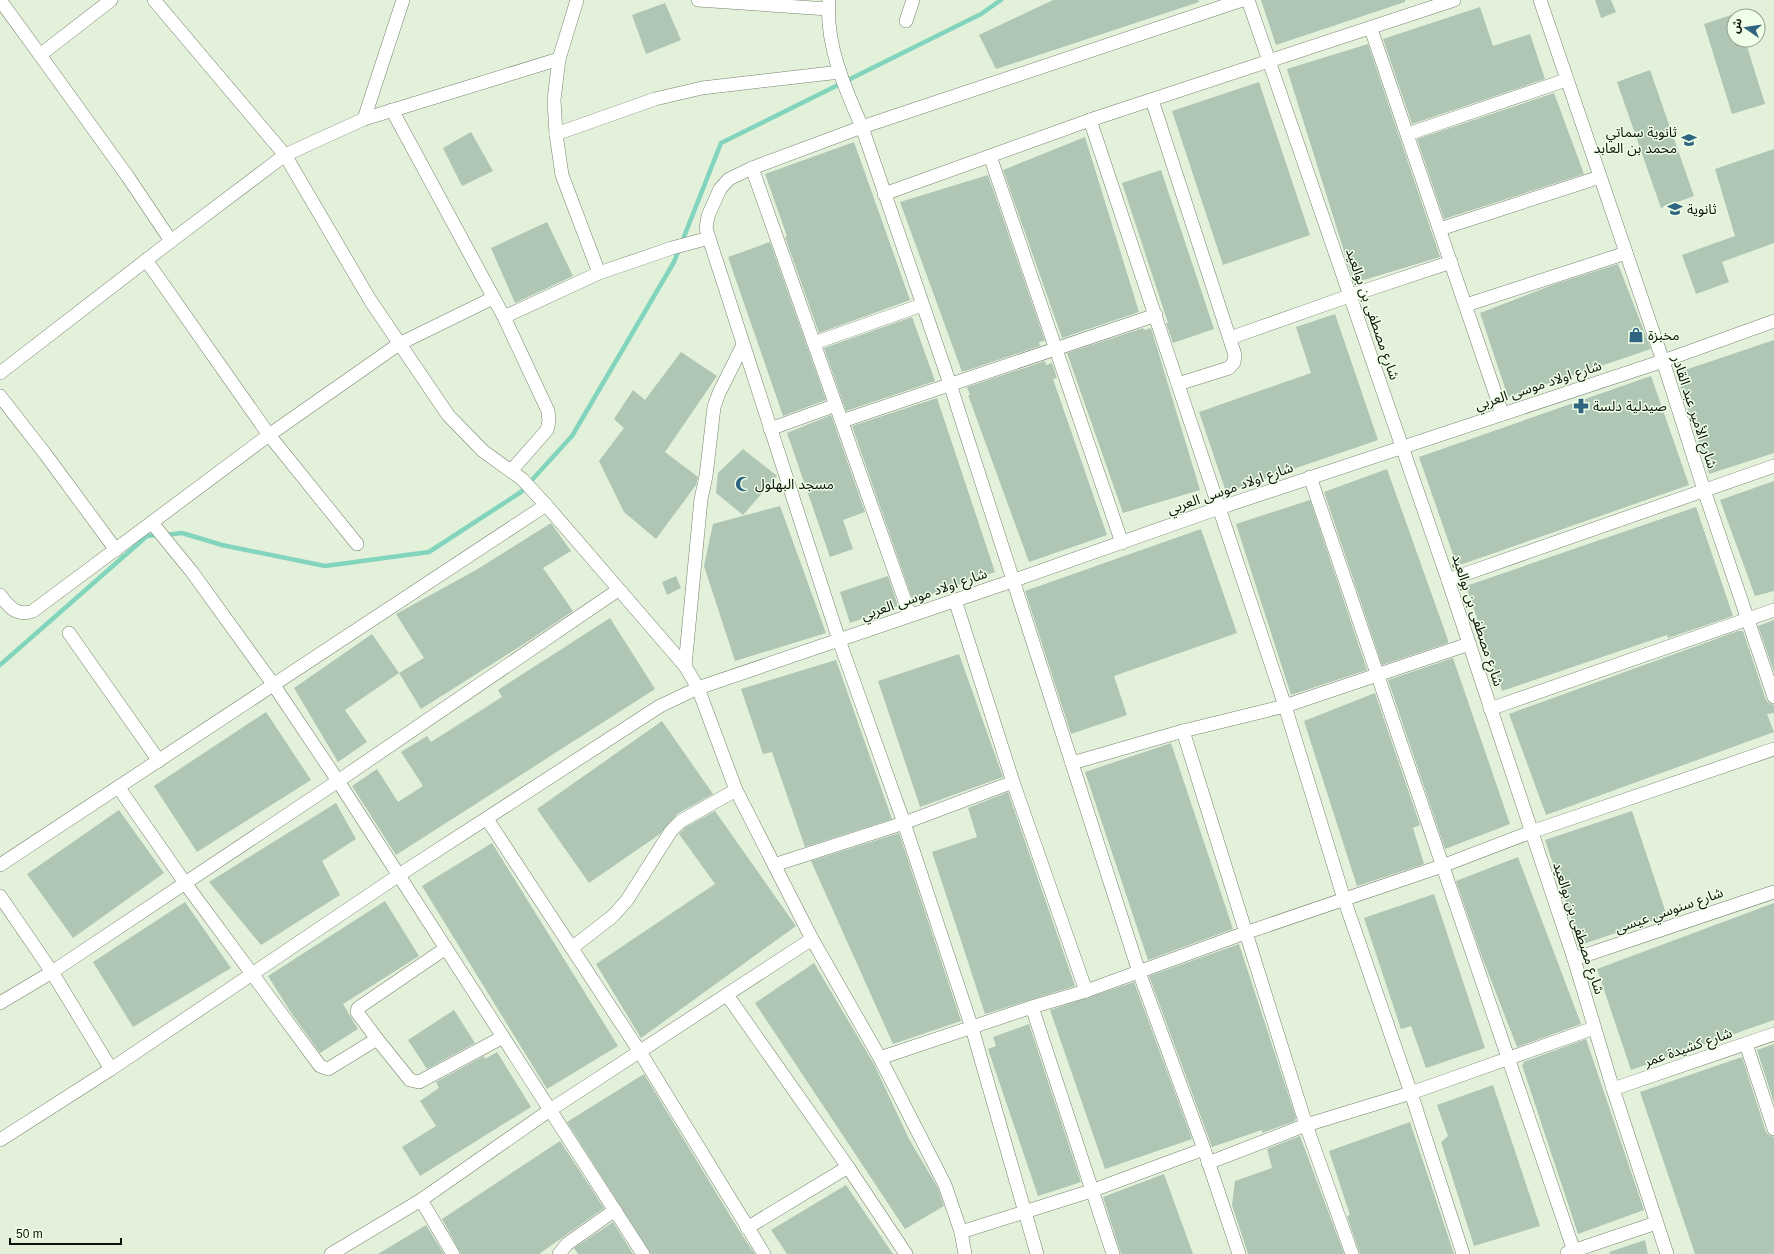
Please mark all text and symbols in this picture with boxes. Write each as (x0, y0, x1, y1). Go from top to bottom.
north arrow (1726, 8, 1766, 48)
text: ش (1729, 17, 1745, 35)
place label: ثانوية سماتي محمد بن العابد (1594, 124, 1677, 157)
school or university icon: ثانوية سماتي محمد بن العابد (1680, 131, 1698, 149)
school or university icon: ثانوية (1666, 200, 1684, 218)
place label: ثانوية (1687, 201, 1717, 218)
street label: شارع مصطفى بن بوالعيد (1340, 246, 1403, 383)
shop icon: مخبزة (1627, 326, 1645, 344)
place label: مخبزة (1648, 327, 1680, 344)
street label: شارع الأمير عبد القادر (1666, 353, 1721, 471)
street label: شارع اولاد موسى العربي (1473, 357, 1604, 416)
pharmacy icon: صيدلية دلسة (1572, 397, 1590, 415)
place label: صيدلية دلسة (1593, 398, 1667, 414)
street label: شارع اولاد موسى العربي (1165, 459, 1296, 520)
mosque icon: مسجد البهلول (734, 475, 752, 493)
place label: مسجد البهلول (755, 476, 834, 493)
street label: شارع مصطفى بن بوالعيد (1446, 552, 1507, 689)
street label: شارع اولاد موسى العربي (859, 565, 990, 626)
street label: شارع مصطفى بن بوالعيد (1547, 860, 1608, 997)
street label: شارع سنوسي عيسى (1613, 884, 1726, 939)
street label: شارع كشيدة عمر (1641, 1024, 1735, 1073)
scale bar (10, 1220, 121, 1246)
text: 50 m (16, 1227, 43, 1241)

